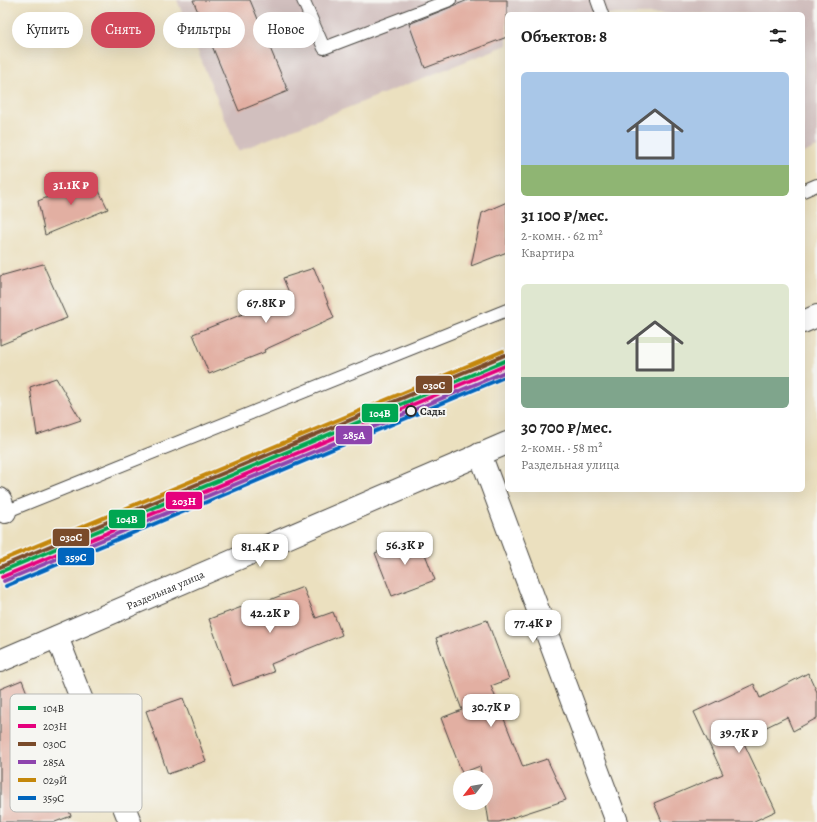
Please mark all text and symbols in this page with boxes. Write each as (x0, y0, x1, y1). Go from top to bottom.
chip: Купить (12, 12, 83, 48)
chip: Снять (91, 12, 155, 48)
chip: Фильтры (163, 12, 245, 48)
chip: Новое (253, 12, 319, 48)
text: Объектов: 8 (521, 25, 607, 48)
icon: filters (767, 25, 789, 47)
icon: home (619, 98, 691, 170)
pin: 31.1K ₽ (34, 172, 108, 206)
text: 31.1K ₽ (53, 176, 89, 193)
text: 31 100 ₽/мес. (521, 204, 609, 227)
text: 2-комн. · 62 m² (521, 227, 603, 244)
text: Квартира (521, 244, 575, 261)
pin: 67.8K ₽ (229, 290, 303, 324)
text: 67.8K ₽ (247, 294, 285, 311)
icon: home (619, 310, 691, 382)
line badge: 030C (415, 375, 453, 394)
text: 030C (423, 378, 446, 393)
line badge: 104В (361, 403, 399, 423)
place label: Сады (420, 404, 446, 419)
marker: Сады (405, 405, 417, 417)
text: 104В (369, 406, 391, 421)
text: 30 700 ₽/мес. (521, 416, 612, 439)
line badge: 285А (335, 425, 373, 445)
text: 285А (343, 428, 365, 443)
text: 2-комн. · 58 m² (521, 439, 602, 456)
text: Раздельная улица (521, 456, 620, 473)
line badge: 203Н (165, 491, 203, 510)
text: 203Н (172, 494, 196, 509)
line badge: 104В (108, 509, 146, 529)
text: 104В (116, 512, 138, 527)
line badge: 030C (52, 528, 90, 547)
text: 030C (60, 530, 83, 545)
pin: 56.3K ₽ (368, 532, 442, 566)
pin: 81.4K ₽ (223, 534, 297, 568)
text: 56.3K ₽ (386, 536, 424, 553)
text: 81.4K ₽ (241, 538, 279, 555)
line badge: 359С (57, 547, 95, 566)
text: 359С (65, 550, 87, 565)
street label: Раздельная улица (124, 567, 208, 614)
pin: 42.2K ₽ (233, 600, 307, 634)
text: 42.2K ₽ (250, 604, 290, 621)
pin: 77.4K ₽ (496, 610, 570, 644)
text: 77.4K ₽ (514, 614, 552, 631)
legend (10, 694, 142, 812)
pin: 30.7K ₽ (454, 694, 528, 728)
text: 30.7K ₽ (472, 698, 510, 715)
text: 104В (43, 701, 64, 716)
text: 203Н (43, 719, 67, 734)
pin: 39.7K ₽ (702, 720, 776, 754)
text: 39.7K ₽ (720, 724, 758, 741)
text: 030C (43, 737, 66, 752)
text: 285А (43, 755, 65, 770)
north arrow (453, 770, 493, 810)
map controls (453, 770, 493, 810)
text: 029Й (43, 773, 67, 788)
text: 359С (43, 791, 64, 806)

